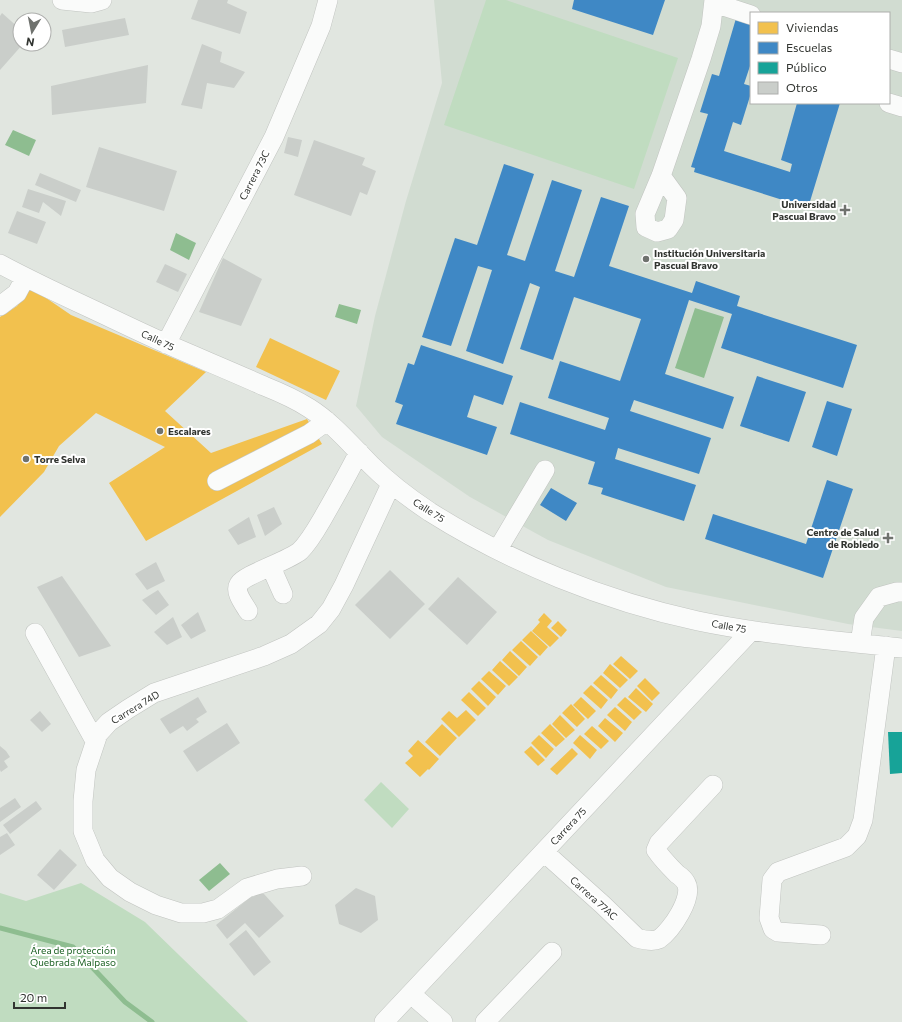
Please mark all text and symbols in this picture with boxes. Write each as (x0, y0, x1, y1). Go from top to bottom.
north arrow (12, 12, 52, 52)
legend (750, 12, 890, 104)
text: Viviendas (786, 20, 838, 34)
text: N (25, 35, 35, 49)
text: Escuelas (786, 40, 832, 54)
text: Público (786, 60, 827, 74)
text: Otros (786, 80, 818, 94)
street label: Carrera 73C (236, 148, 272, 202)
place label: Universidad Pascual Bravo (772, 198, 836, 222)
marker: Universidad Pascual Bravo (839, 204, 851, 216)
place label: Institución Universitaria Pascual Bravo (654, 247, 765, 271)
marker: Institución Universitaria Pascual Bravo (641, 254, 651, 264)
street label: Calle 75 (139, 327, 177, 353)
place label: Escalares (168, 425, 211, 437)
marker: Escalares (155, 426, 165, 436)
place label: Torre Selva (34, 453, 86, 465)
marker: Torre Selva (21, 454, 31, 464)
street label: Calle 75 (411, 496, 447, 525)
place label: Centro de Salud de Robledo (806, 526, 879, 550)
marker: Centro de Salud de Robledo (882, 532, 894, 544)
street label: Calle 75 (711, 617, 748, 635)
street label: Carrera 74D (109, 688, 161, 726)
street label: Carrera 75 (548, 804, 589, 847)
street label: Carrera 77AC (568, 874, 620, 922)
park label: Área de protección Quebrada Malpaso (30, 944, 116, 968)
scale bar (14, 984, 65, 1010)
text: 20 m (20, 990, 47, 1004)

